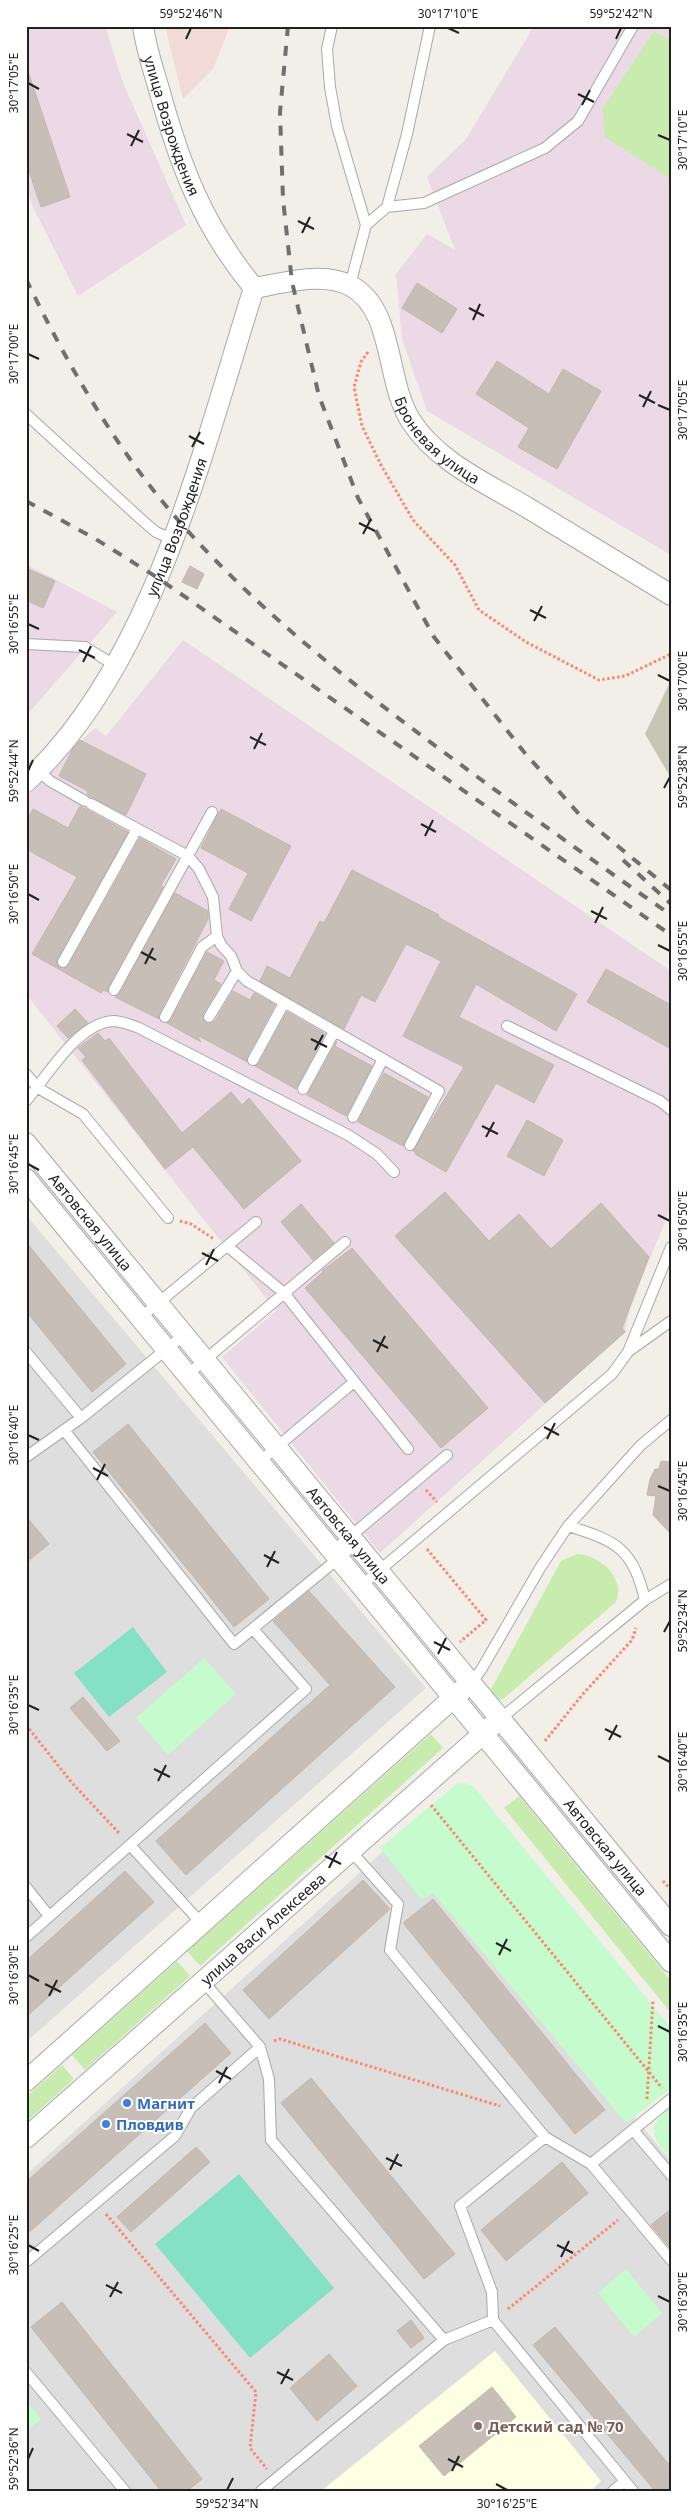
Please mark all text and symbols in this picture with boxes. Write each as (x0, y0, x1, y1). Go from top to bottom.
text: 59°52'46"N (159, 5, 223, 22)
text: 30°17'10"E (418, 5, 478, 22)
text: 59°52'42"N (589, 5, 653, 22)
text: 30°17'05"E (5, 53, 22, 113)
street label: улица Возрождения (140, 54, 205, 199)
text: 30°17'10"E (674, 110, 691, 170)
text: 30°17'00"E (5, 324, 22, 384)
text: 30°17'05"E (674, 380, 691, 440)
street label: Броневая улица (391, 394, 484, 488)
street label: улица Возрождения (141, 455, 211, 599)
text: 30°16'55"E (5, 594, 22, 654)
text: 30°17'00"E (674, 651, 691, 711)
text: 59°52'44"N (5, 739, 22, 803)
text: 59°52'38"N (674, 745, 691, 809)
text: 30°16'50"E (5, 864, 22, 924)
text: 30°16'55"E (674, 921, 691, 981)
text: 30°16'45"E (5, 1134, 22, 1194)
street label: Автовская улица (45, 1169, 137, 1275)
text: 30°16'50"E (674, 1191, 691, 1251)
text: 30°16'40"E (5, 1405, 22, 1465)
text: 30°16'45"E (674, 1461, 691, 1521)
street label: Автовская улица (303, 1482, 395, 1588)
text: 59°52'34"N (674, 1589, 691, 1653)
text: 30°16'35"E (5, 1675, 22, 1735)
text: 30°16'40"E (674, 1732, 691, 1792)
street label: Автовская улица (560, 1794, 652, 1900)
street label: улица Васи Алексеева (196, 1868, 329, 1989)
text: 30°16'30"E (5, 1945, 22, 2005)
text: 30°16'35"E (674, 2002, 691, 2062)
place label: Магнит (137, 2093, 195, 2113)
marker: Магнит (121, 2097, 133, 2109)
place label: Пловдив (116, 2114, 184, 2134)
marker: Пловдив (100, 2118, 112, 2130)
text: 30°16'25"E (5, 2215, 22, 2275)
text: 30°16'30"E (674, 2272, 691, 2332)
place label: Детский сад № 70 (488, 2416, 624, 2436)
marker: Детский сад № 70 (472, 2420, 484, 2432)
text: 59°52'36"N (5, 2427, 22, 2491)
text: 59°52'34"N (195, 2495, 259, 2512)
text: 30°16'25"E (477, 2495, 537, 2512)

